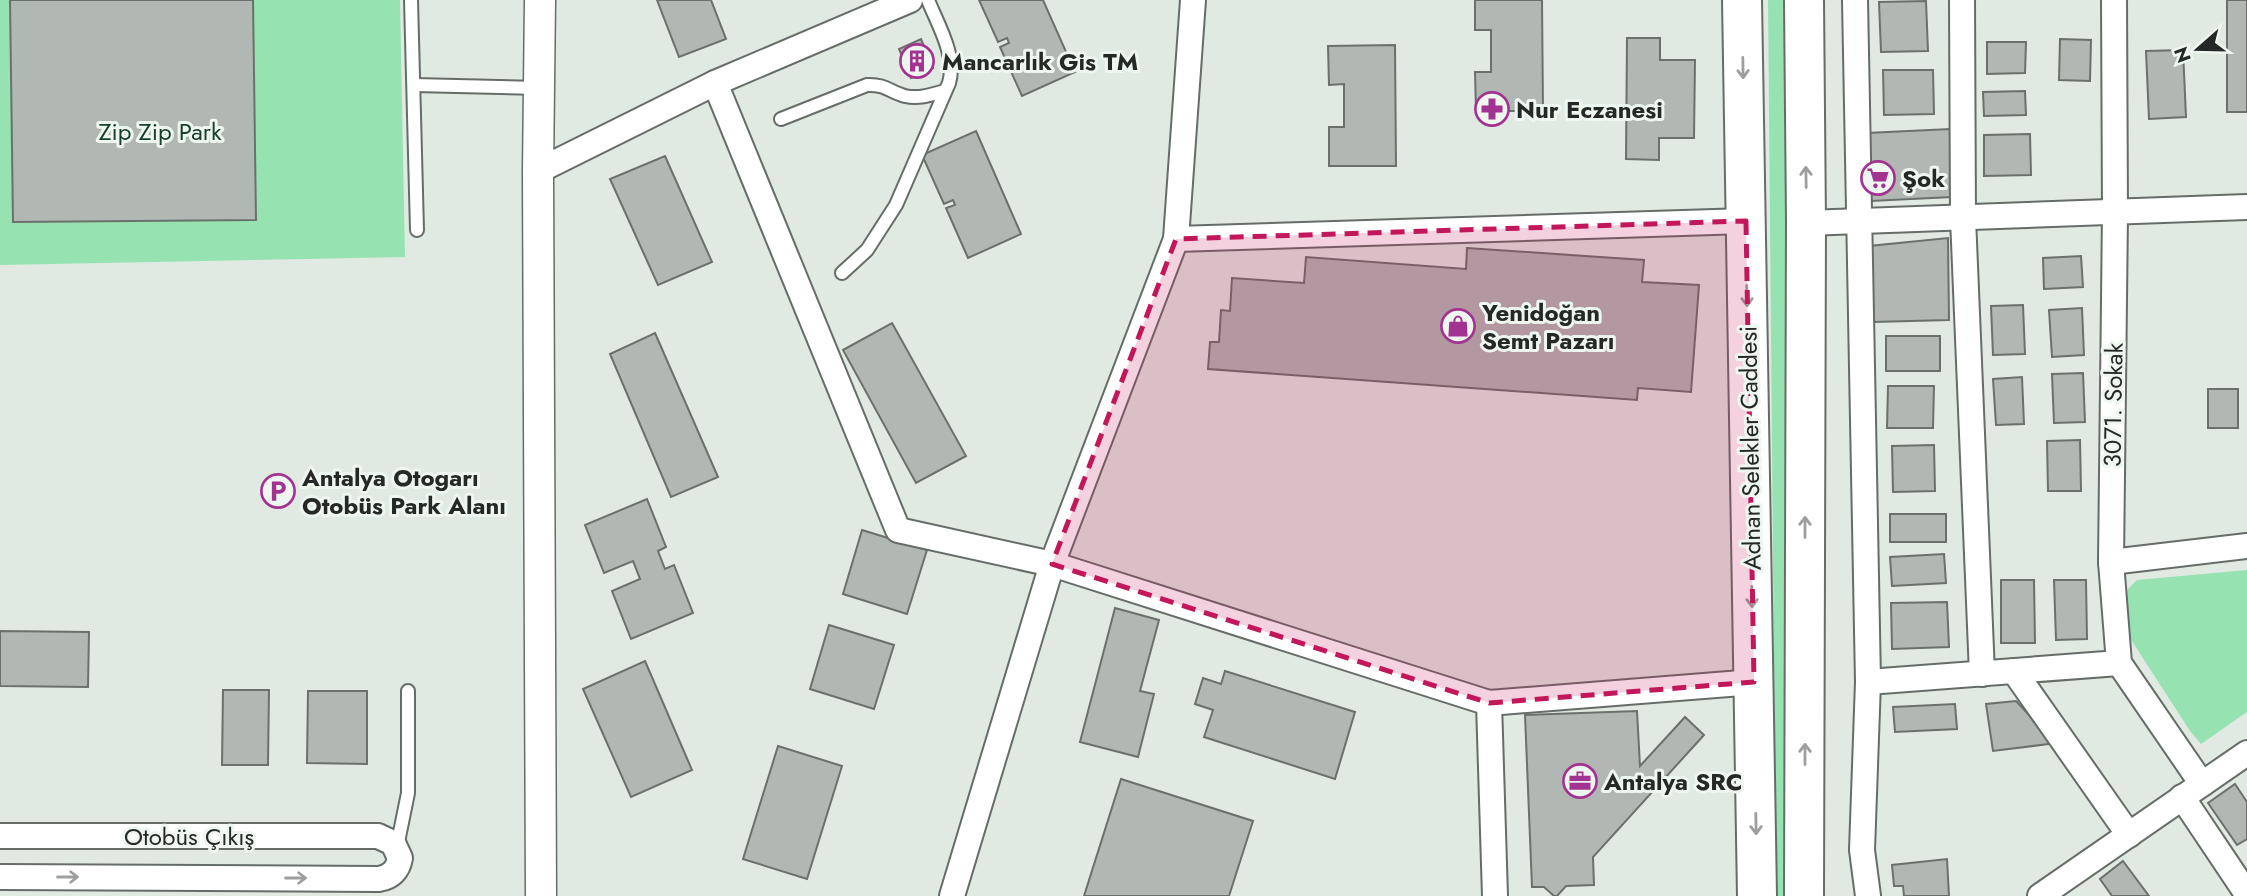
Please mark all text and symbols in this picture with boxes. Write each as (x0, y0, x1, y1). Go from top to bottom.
north arrow (2163, 14, 2233, 84)
building icon: Mancarlık Gis TM (898, 42, 936, 80)
text: N (2167, 43, 2198, 66)
place label: Mancarlık Gis TM (942, 44, 1138, 79)
one-way arrow (1737, 56, 1750, 79)
pharmacy icon: Nur Eczanesi (1473, 90, 1511, 128)
place label: Nur Eczanesi (1516, 92, 1663, 127)
park label: Zip Zip Park (98, 114, 222, 149)
supermarket icon: Şok (1859, 159, 1897, 197)
place label: Şok (1902, 161, 1945, 196)
one-way arrow (1799, 166, 1812, 189)
one-way arrow (1741, 284, 1754, 307)
place label: Yenidoğan Semt Pazarı (1481, 295, 1614, 358)
shop icon: Yenidoğan Semt Pazarı (1439, 307, 1477, 345)
street label: Adnan Selekler Caddesi (1730, 326, 1770, 570)
street label: 3071. Sokak (2094, 342, 2132, 467)
place label: Antalya Otogarı Otobüs Park Alanı (301, 460, 506, 523)
parking icon: Antalya Otogarı Otobüs Park Alanı (259, 472, 297, 510)
one-way arrow (1798, 516, 1812, 539)
one-way arrow (1746, 585, 1759, 608)
one-way arrow (1798, 743, 1812, 766)
office icon: Antalya SRC (1561, 762, 1599, 800)
place label: Antalya SRC (1603, 764, 1742, 799)
one-way arrow (1749, 812, 1763, 835)
street label: Otobüs Çıkış (124, 819, 254, 854)
one-way arrow (56, 870, 79, 884)
one-way arrow (284, 871, 307, 885)

